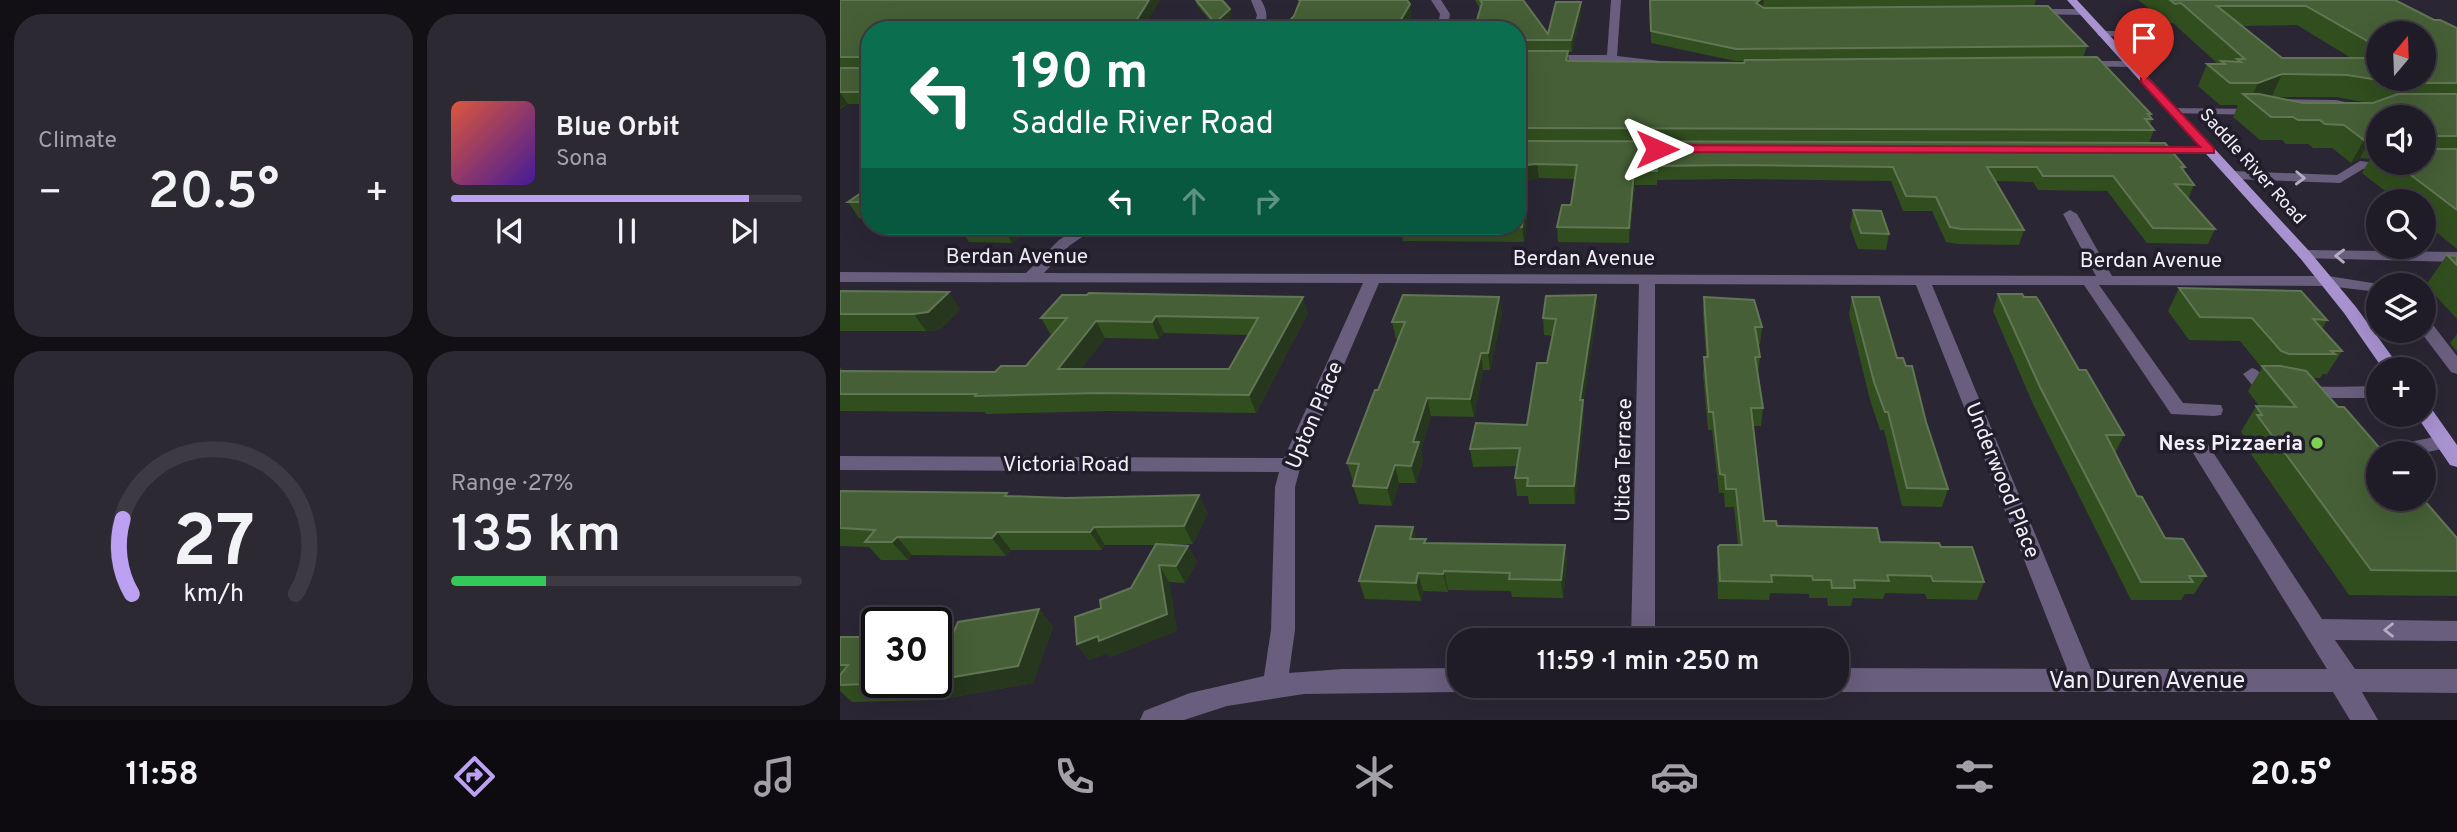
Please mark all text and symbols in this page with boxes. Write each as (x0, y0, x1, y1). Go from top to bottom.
pin (2114, 8, 2174, 80)
icon: arrive (2125, 19, 2163, 57)
north arrow (2366, 21, 2436, 91)
map controls (2366, 21, 2436, 511)
text: 190 m (1011, 44, 1148, 106)
icon: left (896, 49, 987, 140)
street label: Saddle River Road (2194, 104, 2310, 230)
text: Saddle River Road (1011, 105, 1274, 145)
button: sound (2366, 105, 2436, 175)
text: Blue Orbit (556, 112, 680, 145)
position arrow (1620, 112, 1694, 186)
text: Climate (38, 127, 117, 156)
text: Sona (556, 145, 607, 174)
text: 20.5° (148, 161, 279, 227)
text: − (38, 170, 63, 219)
text: + (364, 170, 389, 219)
one-way arrow (2295, 170, 2306, 185)
icon: left (1102, 182, 1140, 220)
icon: ahead (1175, 182, 1213, 220)
icon: right (1248, 182, 1286, 220)
button: search (2366, 189, 2436, 259)
icon: previous (491, 212, 529, 250)
icon: pause (608, 212, 646, 250)
icon: next (725, 212, 763, 250)
street label: Berdan Avenue (946, 244, 1088, 271)
street label: Berdan Avenue (1513, 246, 1655, 273)
street label: Berdan Avenue (2080, 248, 2222, 275)
one-way arrow (2334, 248, 2345, 264)
button: layers (2366, 273, 2436, 343)
button: + (2366, 357, 2436, 427)
street label: Upton Place (1281, 358, 1350, 473)
street label: Utica Terrace (1610, 398, 1639, 522)
street label: Underwood Place (1958, 399, 2045, 563)
place label: Ness Pizzaeria (2158, 431, 2303, 458)
marker: Ness Pizzaeria (2309, 435, 2325, 451)
button: − (2366, 441, 2436, 511)
street label: Victoria Road (1003, 452, 1129, 479)
text: Range · 27% (451, 470, 574, 499)
text: 27 (172, 501, 255, 593)
text: 135 km (451, 504, 621, 570)
text: km/h (183, 579, 244, 611)
speed limit sign: 30 (861, 607, 952, 698)
one-way arrow (2383, 622, 2394, 638)
text: 11:59 · 1 min · 250 m (1537, 646, 1759, 679)
street label: Van Duren Avenue (2049, 667, 2245, 697)
icon: directions (450, 752, 499, 801)
icon: music (750, 752, 799, 801)
icon: phone (1050, 752, 1099, 801)
icon: climate (1350, 752, 1399, 801)
icon: car (1650, 752, 1699, 801)
icon: filters (1950, 752, 1999, 801)
text: 11:58 (126, 756, 199, 796)
text: 20.5° (2250, 756, 2331, 796)

